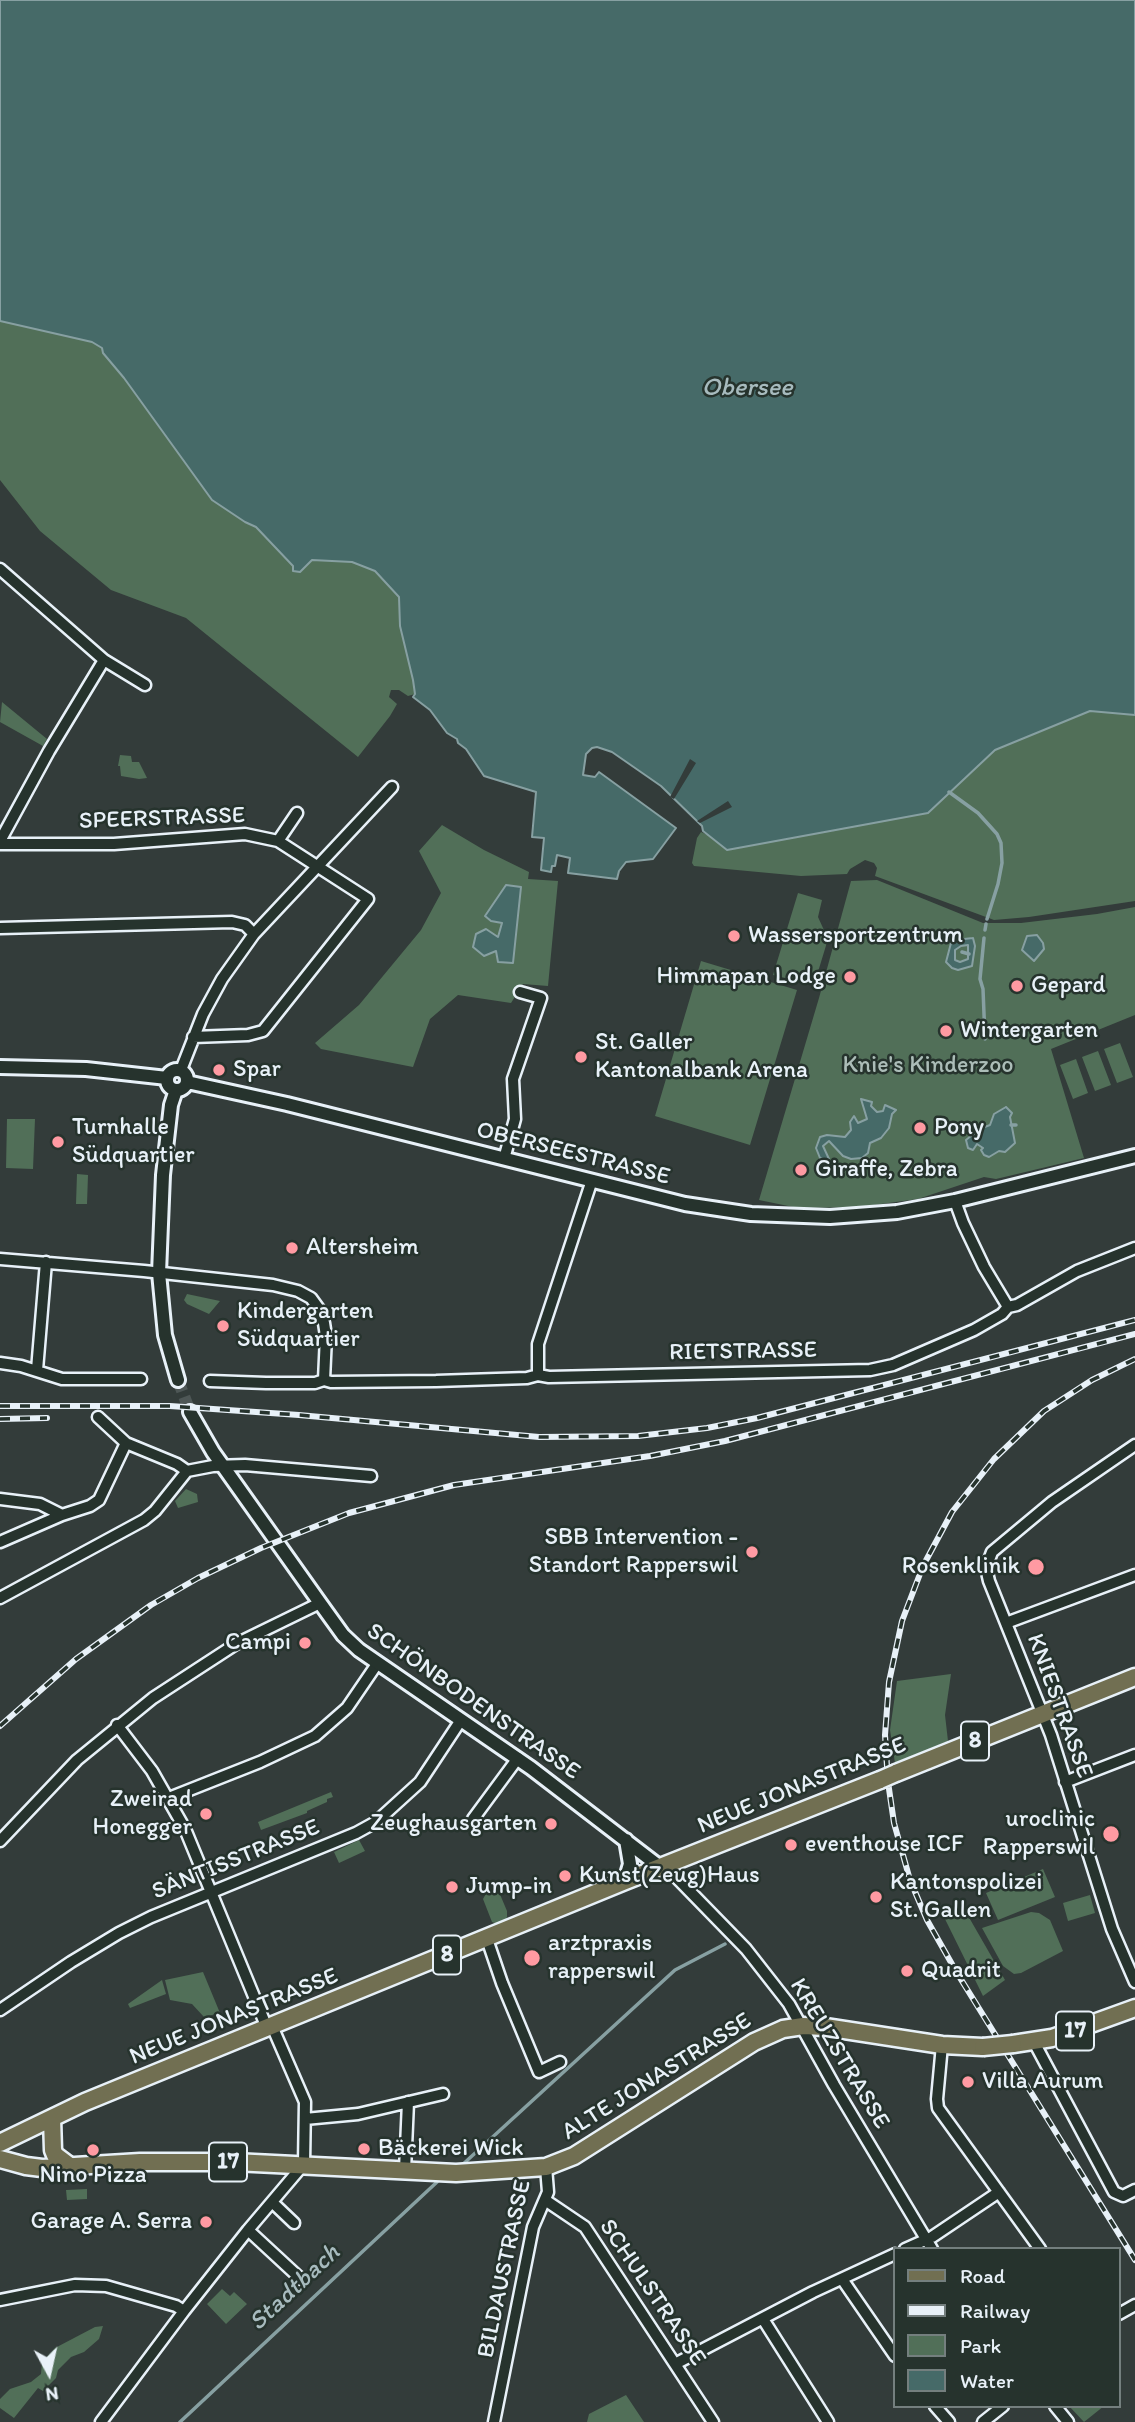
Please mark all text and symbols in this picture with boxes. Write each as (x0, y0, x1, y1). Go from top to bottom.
water label: Obersee (701, 372, 793, 404)
street label: SPEERSTRASSE (79, 802, 245, 836)
place label: Wassersportzentrum (748, 922, 963, 950)
marker: Wassersportzentrum (726, 928, 742, 944)
place label: Himmapan Lodge (657, 963, 836, 991)
marker: Himmapan Lodge (842, 969, 858, 985)
place label: Gepard (1031, 972, 1106, 1000)
marker: Gepard (1009, 978, 1025, 994)
place label: Wintergarten (960, 1017, 1098, 1045)
marker: Wintergarten (938, 1023, 954, 1039)
place label: St. Galler Kantonalbank Arena (595, 1029, 808, 1085)
marker: St. Galler Kantonalbank Arena (573, 1049, 589, 1065)
park label: Knie's Kinderzoo (842, 1052, 1014, 1080)
place label: Spar (233, 1056, 281, 1084)
marker: Spar (211, 1062, 227, 1078)
place label: Turnhalle Südquartier (72, 1114, 194, 1170)
place label: Pony (934, 1114, 984, 1142)
street label: OBERSEESTRASSE (473, 1116, 673, 1192)
marker: Pony (912, 1120, 928, 1136)
marker: Turnhalle Südquartier (50, 1134, 66, 1150)
place label: Giraffe, Zebra (815, 1156, 958, 1184)
marker: Giraffe, Zebra (793, 1162, 809, 1178)
place label: Altersheim (306, 1234, 419, 1262)
marker: Altersheim (284, 1240, 300, 1256)
place label: Kindergarten Südquartier (237, 1298, 374, 1354)
marker: Kindergarten Südquartier (215, 1318, 231, 1334)
street label: RIETSTRASSE (669, 1336, 817, 1368)
place label: SBB Intervention - Standort Rapperswil (529, 1524, 738, 1580)
marker: SBB Intervention - Standort Rapperswil (744, 1544, 760, 1560)
place label: Rosenklinik (902, 1553, 1020, 1581)
marker: Rosenklinik (1026, 1557, 1046, 1577)
street label: SCHÖNBODENSTRASSE (361, 1617, 585, 1787)
place label: Campi (225, 1629, 291, 1657)
street label: KNIESTRASSE (1020, 1630, 1098, 1782)
marker: Campi (297, 1635, 313, 1651)
road number: 8 (961, 1722, 989, 1760)
street label: NEUE JONASTRASSE (694, 1731, 910, 1841)
place label: Zweirad Honegger (93, 1786, 192, 1842)
marker: Zweirad Honegger (198, 1806, 214, 1822)
place label: uroclinic Rapperswil (983, 1806, 1095, 1862)
place label: Zeughausgarten (370, 1810, 537, 1838)
street label: SÄNTISSTRASSE (148, 1813, 324, 1907)
marker: Zeughausgarten (543, 1816, 559, 1832)
marker: uroclinic Rapperswil (1101, 1824, 1121, 1844)
place label: eventhouse ICF (805, 1831, 963, 1859)
marker: eventhouse ICF (783, 1837, 799, 1853)
place label: Kunst(Zeug)Haus (579, 1862, 760, 1890)
marker: Kunst(Zeug)Haus (557, 1868, 573, 1884)
place label: Kantonspolizei St. Gallen (890, 1869, 1042, 1925)
place label: Jump-in (466, 1873, 552, 1901)
marker: Jump-in (444, 1879, 460, 1895)
marker: Kantonspolizei St. Gallen (868, 1889, 884, 1905)
place label: arztpraxis rapperswil (548, 1930, 655, 1986)
road number: 8 (433, 1936, 461, 1974)
marker: arztpraxis rapperswil (522, 1948, 542, 1968)
place label: Quadrit (921, 1957, 1001, 1985)
street label: NEUE JONASTRASSE (126, 1962, 342, 2072)
marker: Quadrit (899, 1963, 915, 1979)
street label: KREUZSTRASSE (783, 1974, 895, 2134)
street label: ALTE JONASTRASSE (557, 2007, 757, 2147)
road number: 17 (1056, 2012, 1094, 2050)
place label: Villa Aurum (982, 2068, 1103, 2096)
marker: Villa Aurum (960, 2074, 976, 2090)
place label: Bäckerei Wick (378, 2135, 524, 2163)
marker: Bäckerei Wick (356, 2141, 372, 2157)
marker: Nino Pizza (85, 2142, 101, 2158)
road number: 17 (209, 2142, 247, 2182)
place label: Nino Pizza (39, 2162, 147, 2190)
street label: BILDAUSTRASSE (472, 2177, 538, 2361)
place label: Garage A. Serra (30, 2208, 192, 2236)
marker: Garage A. Serra (198, 2214, 214, 2230)
street label: SCHULSTRASSE (592, 2214, 712, 2372)
water label: Stadtbach (243, 2238, 347, 2338)
legend (894, 2247, 1121, 2408)
text: Road (960, 2263, 1005, 2288)
text: Railway (960, 2298, 1030, 2323)
text: Park (960, 2333, 1001, 2358)
north arrow (14, 2338, 84, 2408)
text: Water (960, 2368, 1014, 2393)
text: N (44, 2382, 60, 2407)

